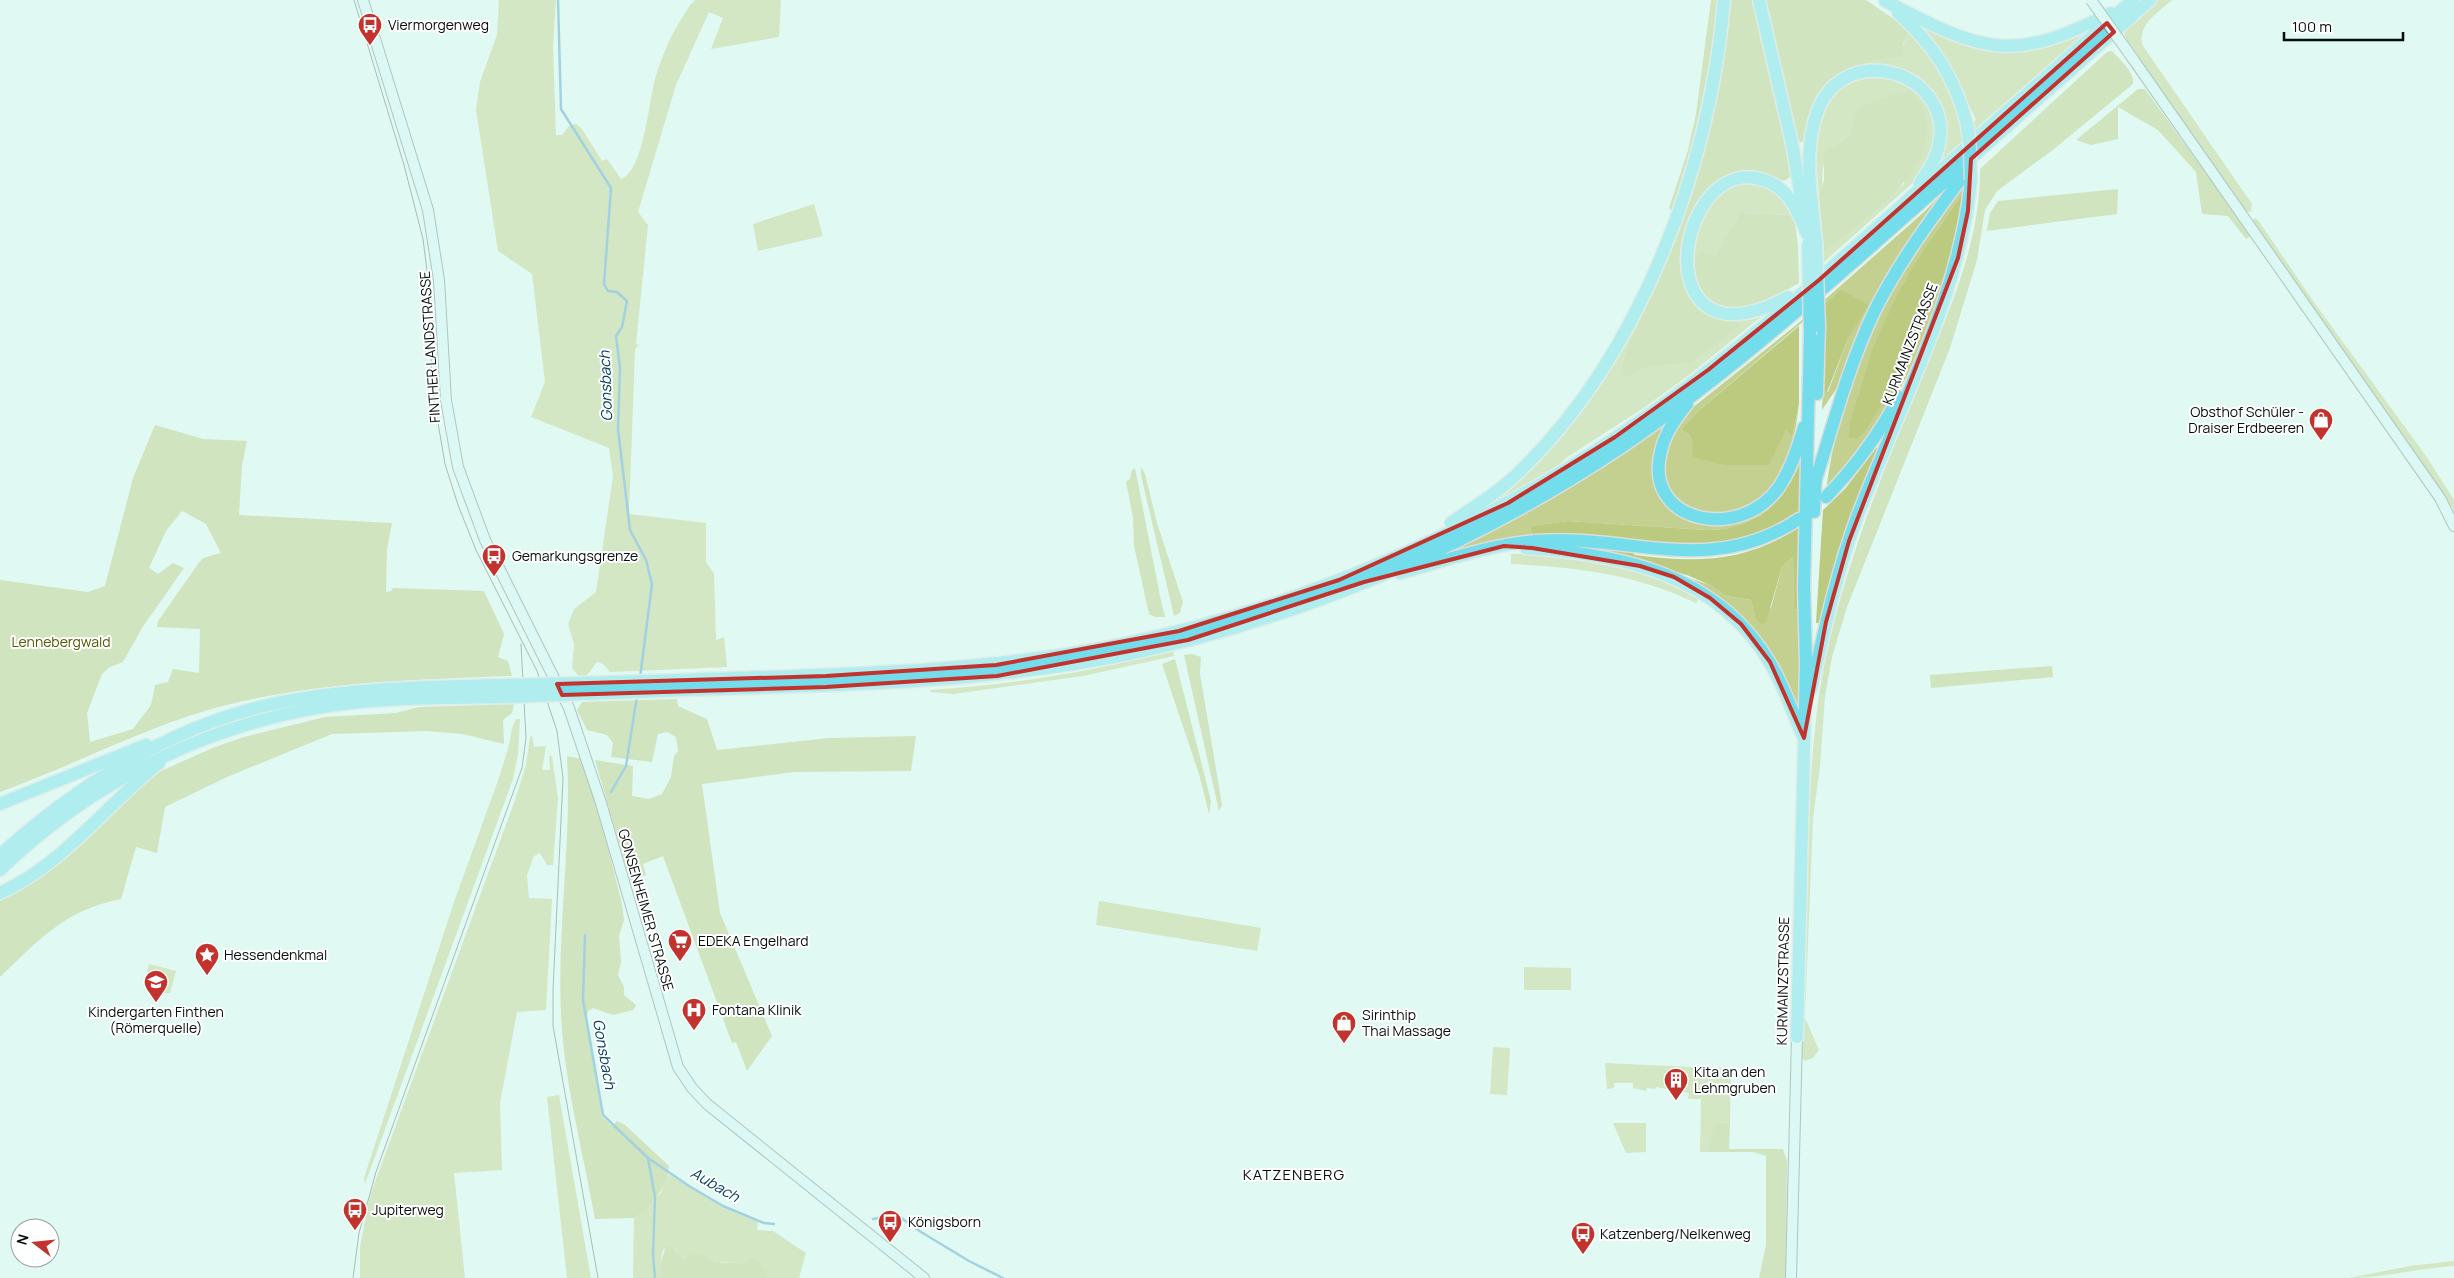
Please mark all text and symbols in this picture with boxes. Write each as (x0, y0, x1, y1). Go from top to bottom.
scale bar (2284, 10, 2403, 42)
bus stop icon: Viermorgenweg (357, 12, 383, 46)
place label: Viermorgenweg (388, 15, 489, 34)
text: 100 m (2292, 16, 2332, 37)
street label: FINTHER LANDSTRASSE (415, 270, 444, 424)
street label: KURMAINZSTRASSE (1878, 280, 1942, 407)
water label: Gonsbach (594, 349, 617, 422)
place label: Obsthof Schüler - Draiser Erdbeeren (2188, 402, 2304, 437)
shop icon: Obsthof Schüler - Draiser Erdbeeren (2308, 407, 2334, 441)
bus stop icon: Gemarkungsgrenze (481, 543, 507, 577)
place label: Gemarkungsgrenze (512, 546, 638, 565)
park label: Lennebergwald (11, 632, 111, 651)
street label: GONSENHEIMER STRASSE (614, 827, 679, 993)
street label: KURMAINZSTRASSE (1772, 916, 1793, 1046)
supermarket icon: EDEKA Engelhard (667, 928, 693, 962)
place label: EDEKA Engelhard (698, 931, 809, 950)
place icon: Hessendenkmal (194, 942, 220, 976)
place label: Hessendenkmal (224, 945, 327, 964)
school or university icon: Kindergarten Finthen (Römerquelle) (143, 969, 169, 1003)
hospital icon: Fontana Klinik (681, 997, 707, 1031)
place label: Fontana Klinik (712, 1000, 802, 1019)
place label: Kindergarten Finthen (Römerquelle) (88, 1002, 224, 1037)
place label: Sirinthip Thai Massage (1362, 1005, 1451, 1040)
shop icon: Sirinthip Thai Massage (1331, 1010, 1357, 1044)
water label: Gonsbach (588, 1017, 621, 1092)
place label: Kita an den Lehmgruben (1694, 1062, 1776, 1097)
building icon: Kita an den Lehmgruben (1663, 1067, 1689, 1101)
water label: Aubach (687, 1162, 744, 1207)
district label: KATZENBERG (1243, 1164, 1345, 1185)
bus stop icon: Jupiterweg (342, 1197, 368, 1231)
place label: Jupiterweg (372, 1200, 444, 1219)
bus stop icon: Königsborn (877, 1209, 903, 1243)
place label: Königsborn (908, 1212, 981, 1231)
north arrow (10, 1218, 60, 1268)
bus stop icon: Katzenberg/Nelkenweg (1570, 1221, 1596, 1255)
place label: Katzenberg/Nelkenweg (1600, 1224, 1751, 1243)
text: N (12, 1232, 33, 1247)

